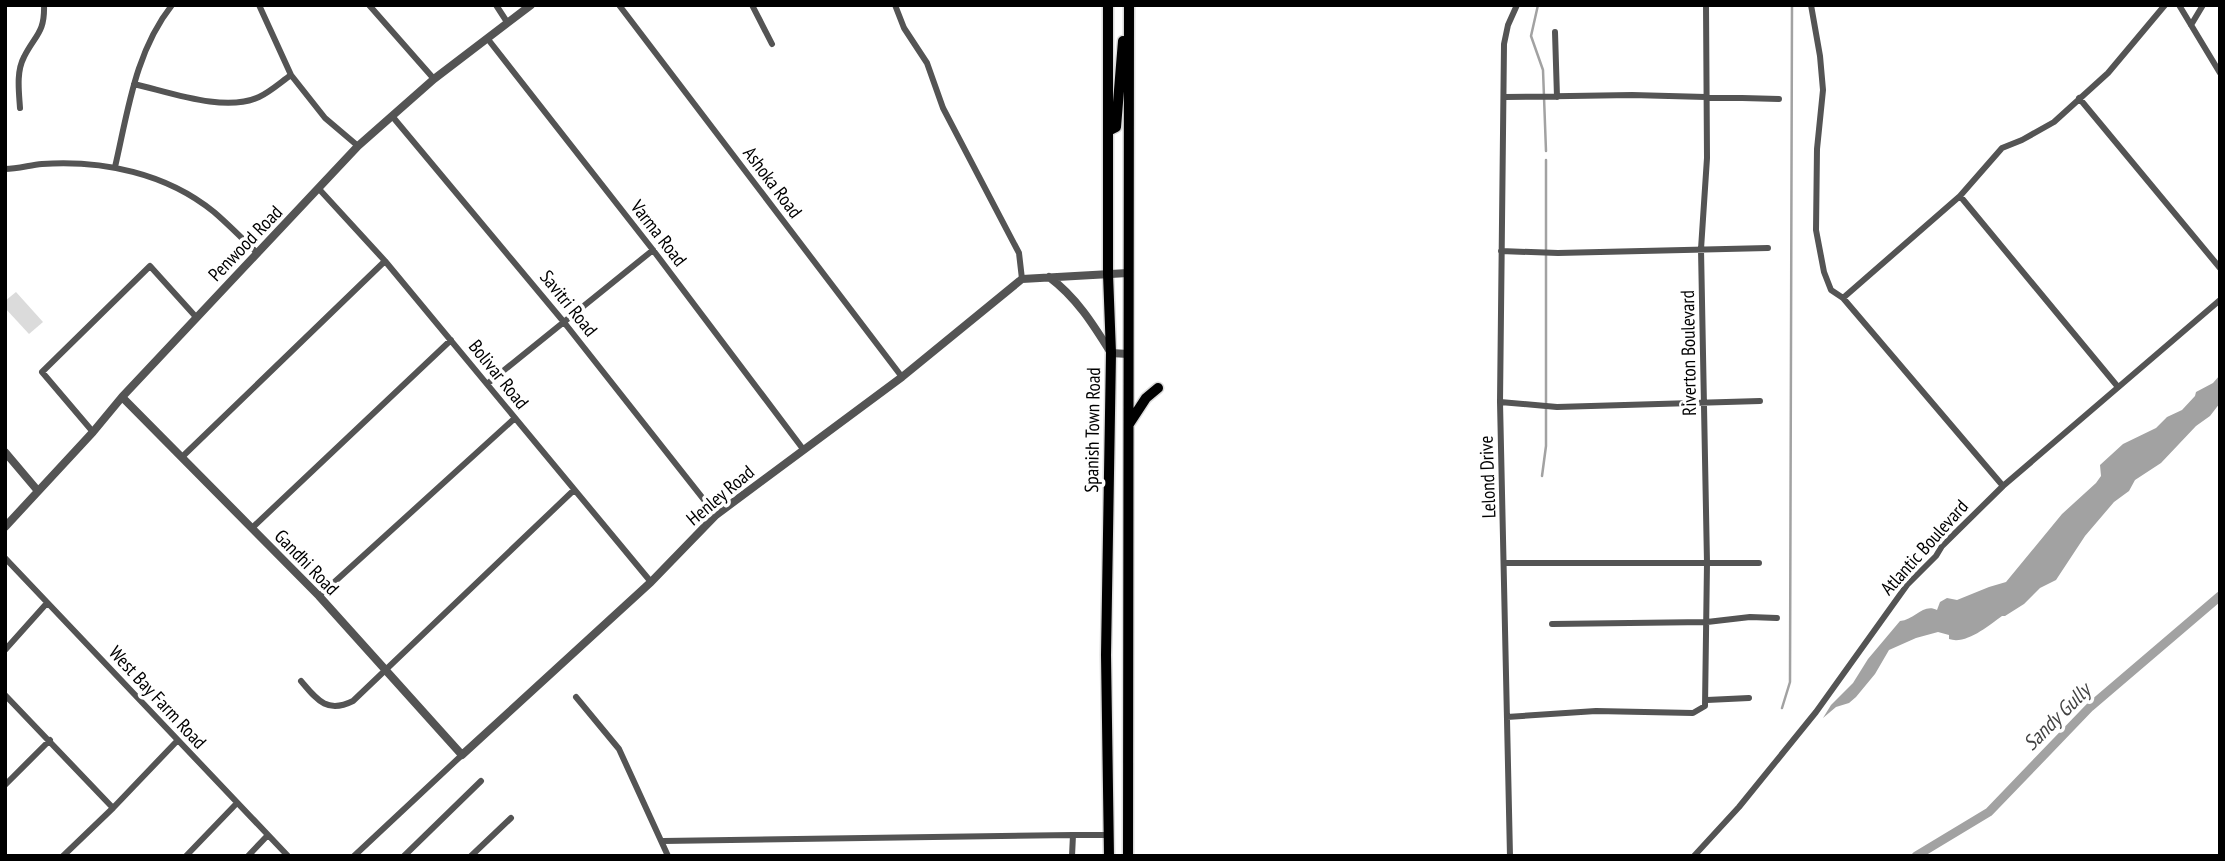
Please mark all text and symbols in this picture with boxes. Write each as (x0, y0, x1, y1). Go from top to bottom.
street label: Ashoka Road (738, 141, 808, 223)
street label: Varma Road (625, 194, 692, 271)
street label: Penwood Road (203, 200, 287, 286)
street label: Savitri Road (535, 265, 603, 341)
street label: Riverton Boulevard (1675, 290, 1701, 416)
street label: Bolivar Road (464, 334, 534, 414)
street label: Spanish Town Road (1079, 367, 1105, 493)
street label: Lelond Drive (1474, 435, 1500, 519)
street label: Henley Road (681, 460, 759, 530)
street label: Atlantic Boulevard (1875, 494, 1973, 600)
street label: Gandhi Road (270, 524, 344, 600)
street label: West Bay Farm Road (104, 640, 212, 754)
water label: Sandy Gully (2017, 675, 2098, 756)

